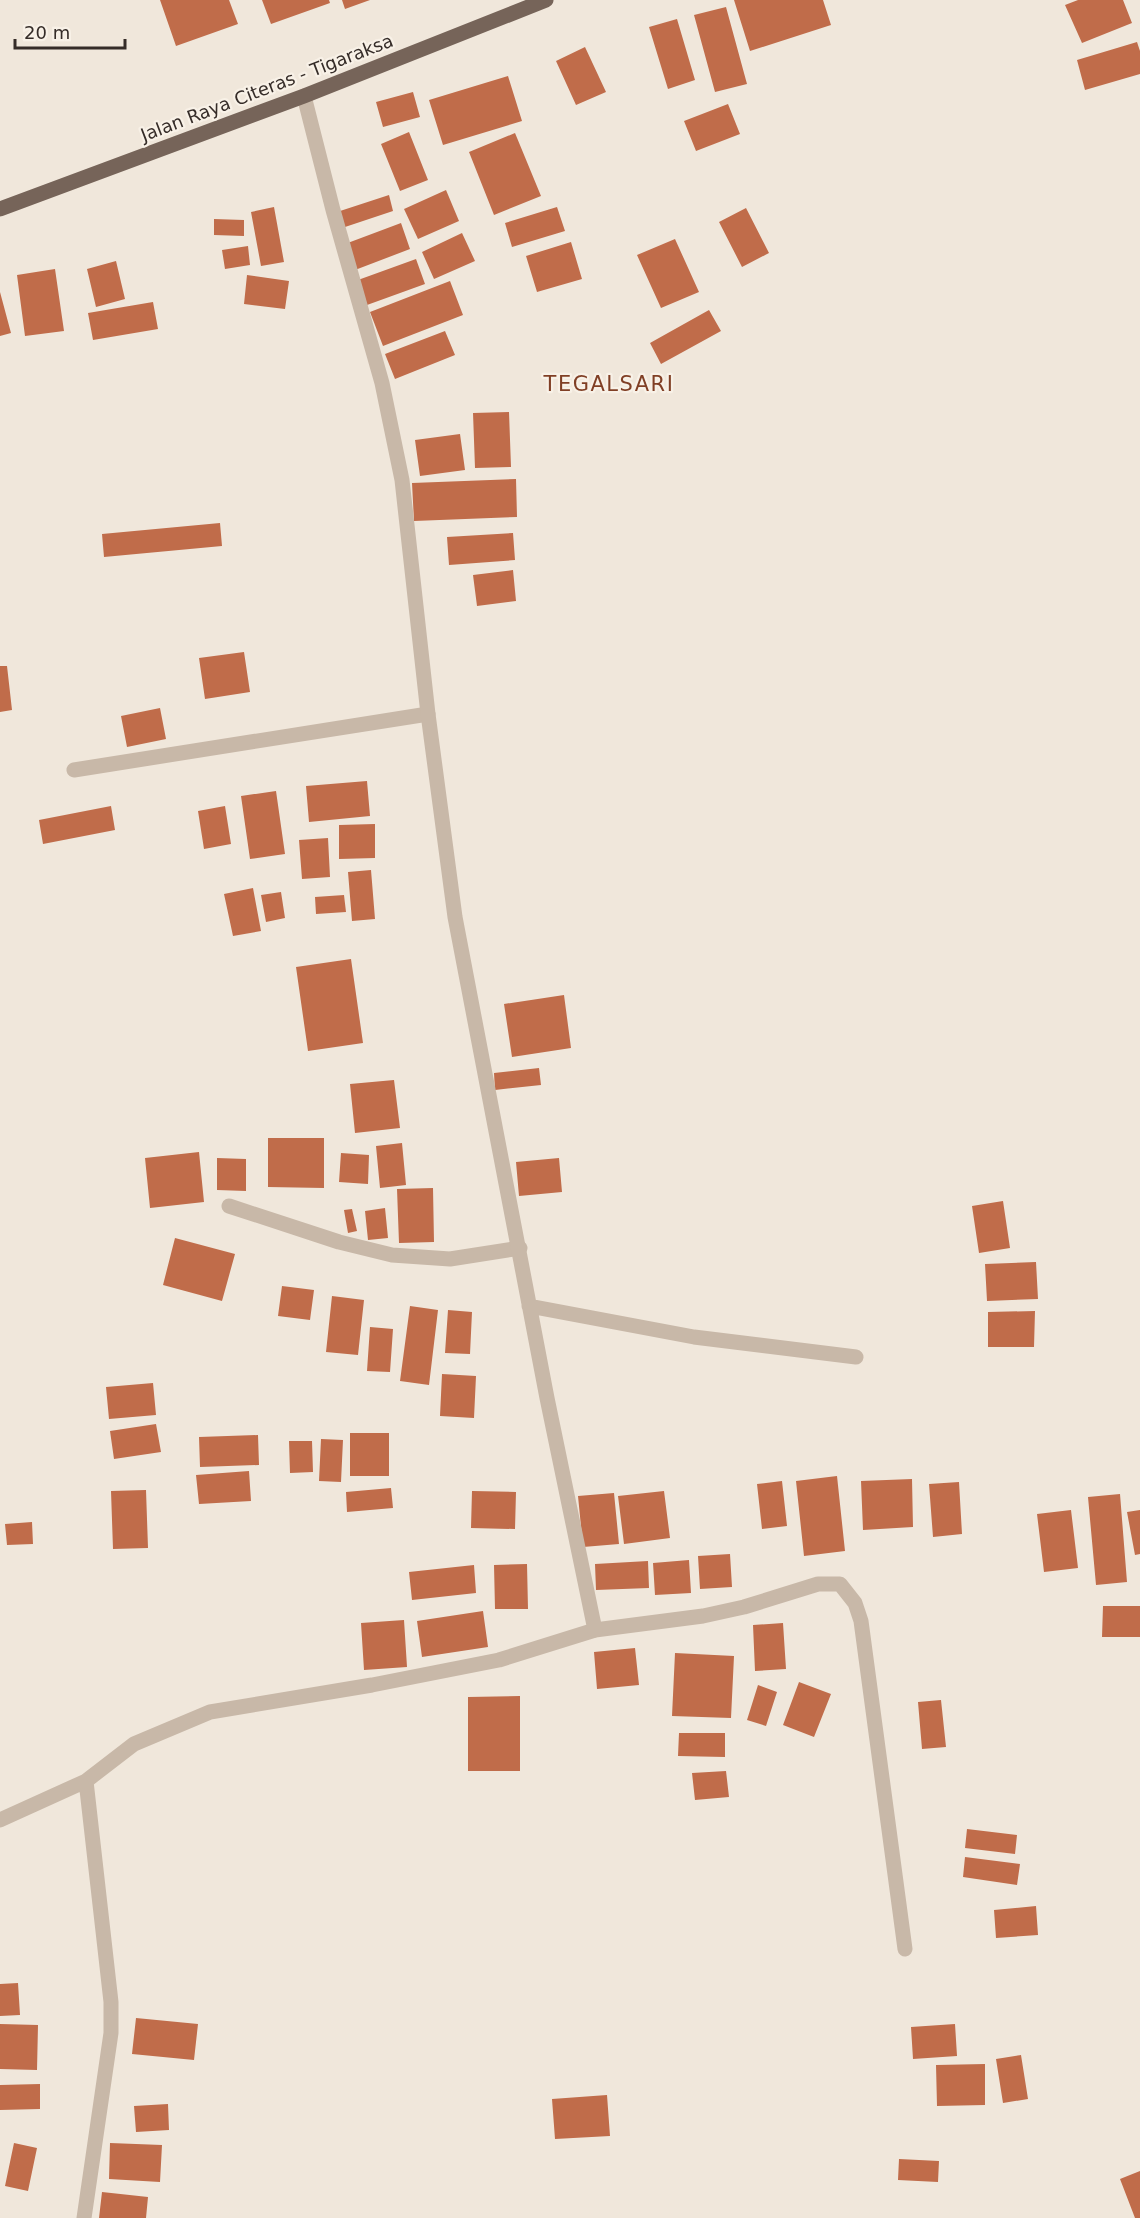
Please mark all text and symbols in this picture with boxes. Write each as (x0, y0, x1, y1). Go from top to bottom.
scale bar (15, 12, 124, 50)
text: 20 m (24, 22, 70, 43)
street label: Jalan Raya Citeras - Tigaraksa (137, 30, 396, 146)
district label: TEGALSARI (543, 372, 674, 396)

